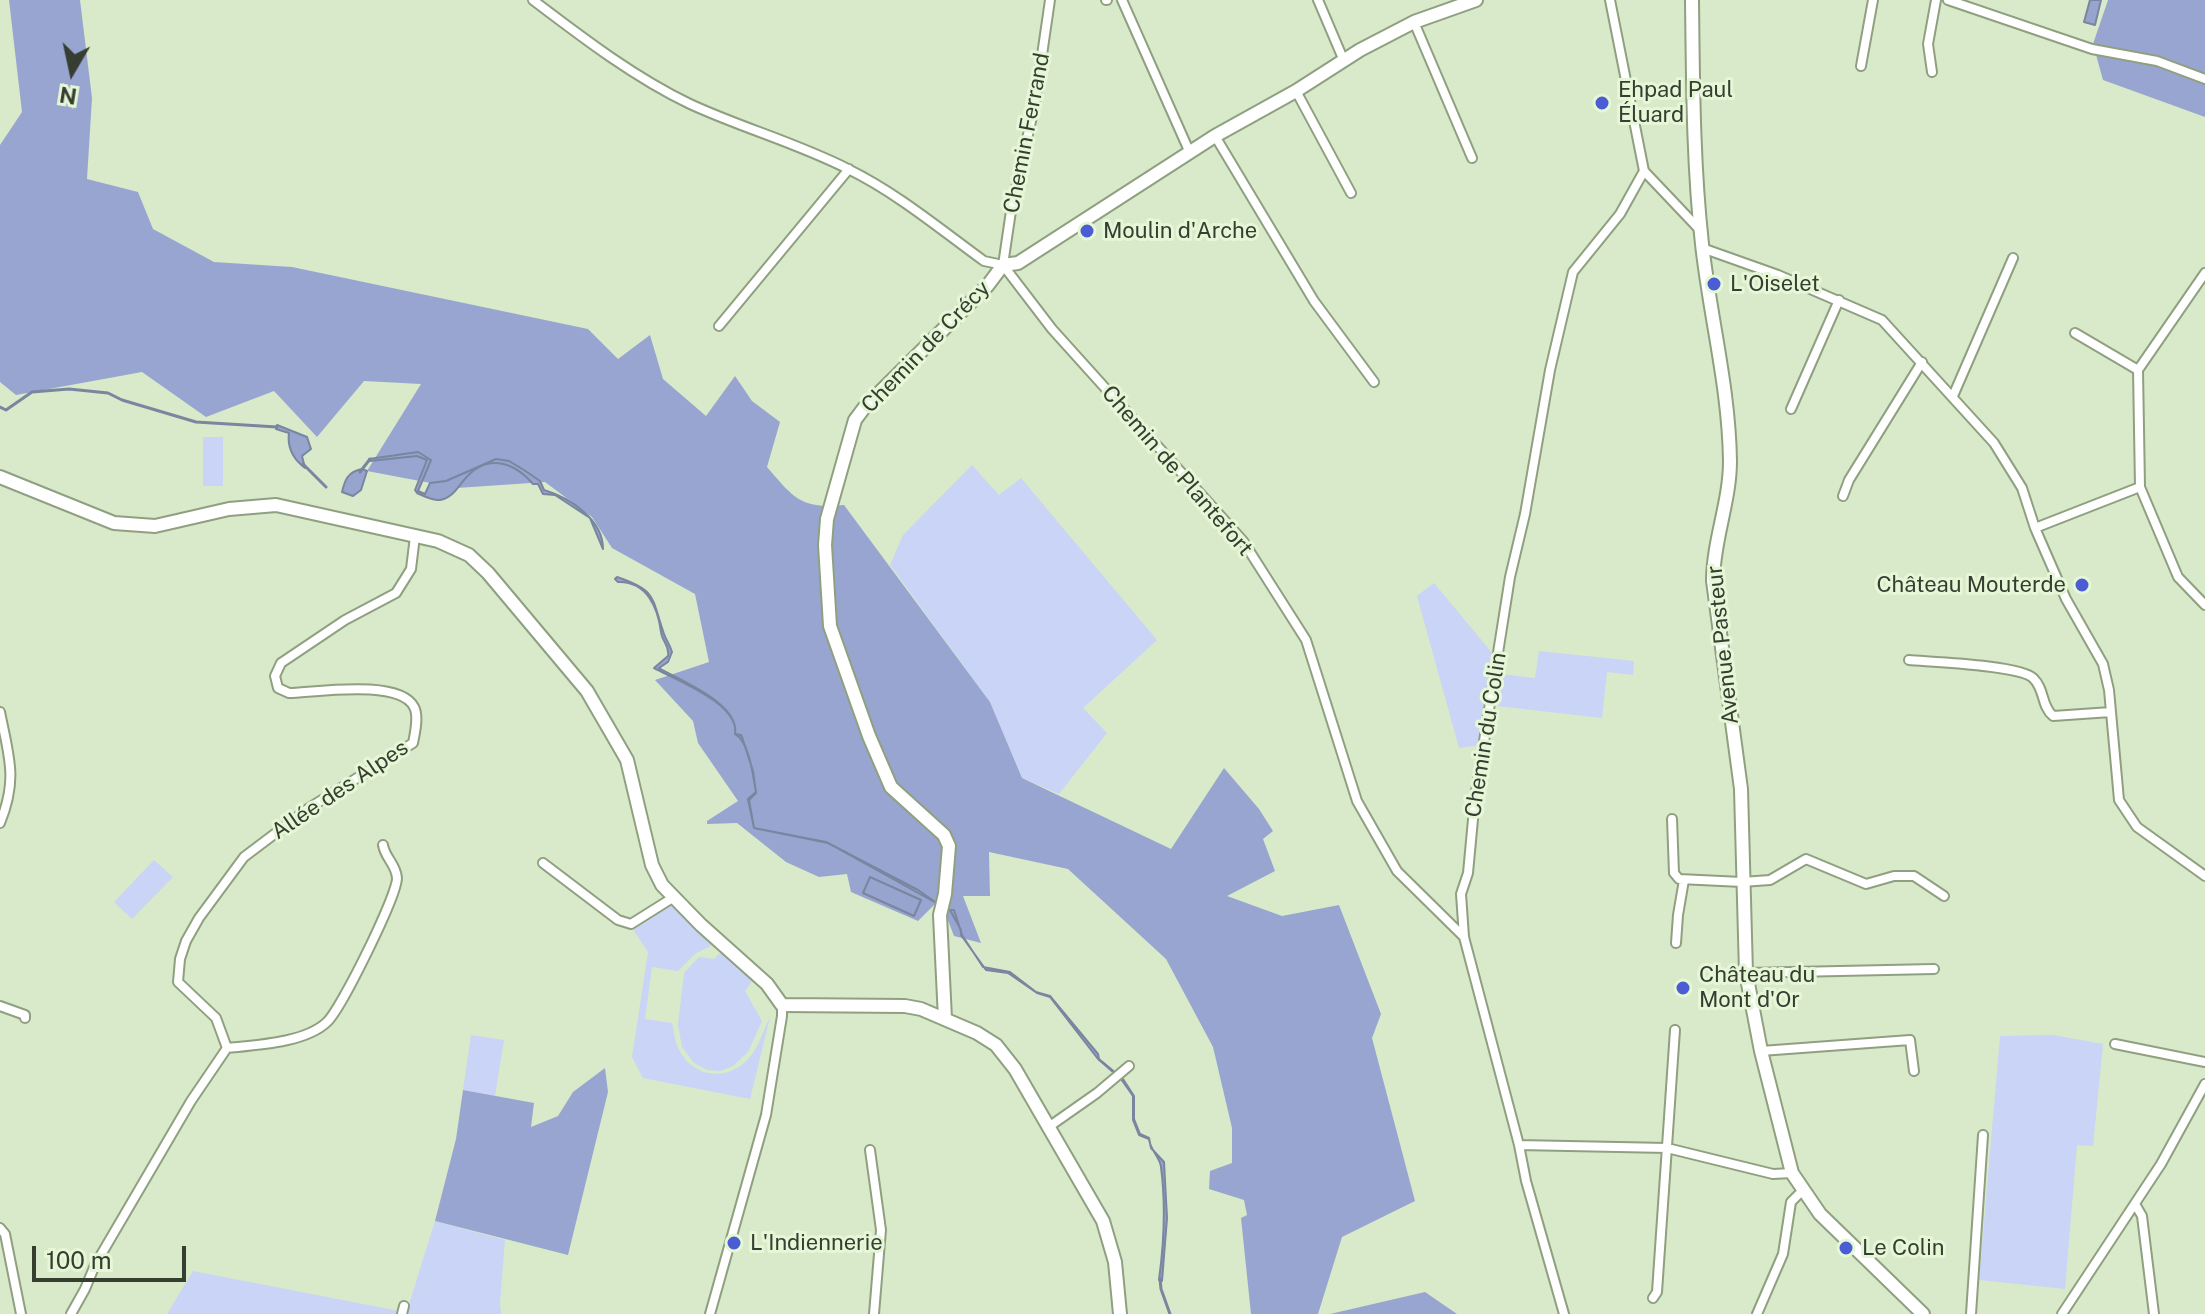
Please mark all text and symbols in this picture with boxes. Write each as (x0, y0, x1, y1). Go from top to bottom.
north arrow (32, 32, 112, 112)
street label: Chemin Ferrand (998, 51, 1056, 215)
place label: Ehpad Paul Éluard (1618, 77, 1733, 128)
text: N (58, 82, 79, 110)
marker: Ehpad Paul Éluard (1593, 94, 1611, 112)
place label: Moulin d'Arche (1103, 218, 1257, 244)
marker: Moulin d'Arche (1078, 222, 1096, 240)
place label: L'Oiselet (1730, 271, 1820, 297)
street label: Chemin de Crécy (856, 275, 996, 419)
marker: L'Oiselet (1705, 275, 1723, 293)
street label: Chemin de Plantefort (1096, 380, 1258, 562)
street label: Avenue Pasteur (1702, 564, 1744, 726)
place label: Château Mouterde (1876, 572, 2066, 598)
marker: Château Mouterde (2073, 576, 2091, 594)
street label: Chemin du Colin (1460, 651, 1512, 819)
street label: Allée des Alpes (267, 735, 413, 845)
place label: Château du Mont d'Or (1699, 962, 1815, 1014)
marker: Château du Mont d'Or (1674, 979, 1692, 997)
scale bar (36, 1230, 190, 1280)
place label: L'Indiennerie (750, 1230, 883, 1256)
marker: L'Indiennerie (725, 1234, 743, 1252)
place label: Le Colin (1862, 1235, 1944, 1261)
marker: Le Colin (1837, 1239, 1855, 1257)
text: 100 m (46, 1246, 112, 1274)

